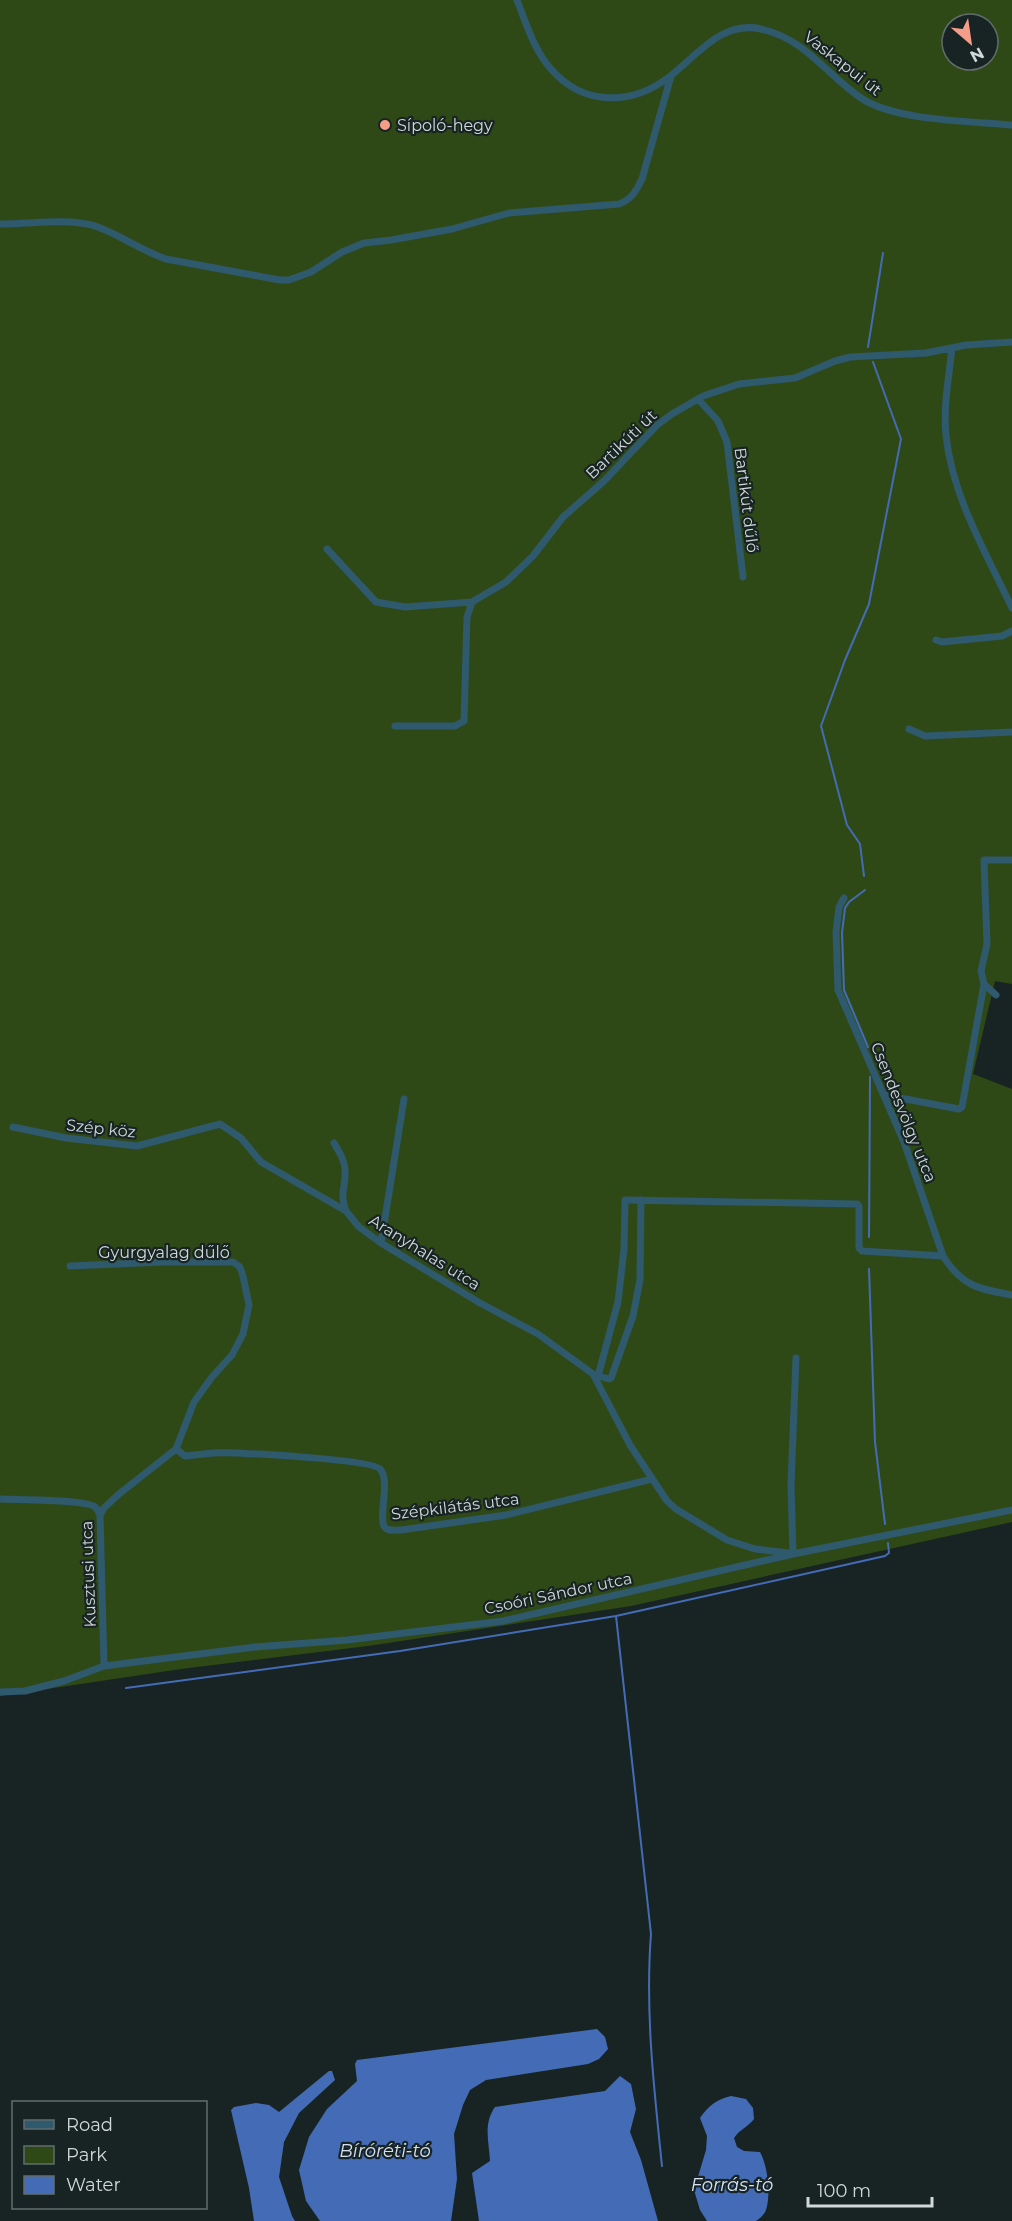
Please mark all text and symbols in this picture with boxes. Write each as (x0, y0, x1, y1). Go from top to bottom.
north arrow (940, 12, 1000, 72)
street label: Vaskapui út (800, 27, 886, 100)
text: N (967, 43, 987, 66)
place label: Sípoló-hegy (397, 116, 493, 135)
marker: Sípoló-hegy (378, 118, 392, 132)
street label: Bartikúti út (582, 405, 661, 483)
street label: Bartikút dűlő (731, 446, 762, 554)
street label: Csendesvölgy utca (867, 1039, 940, 1185)
street label: Szép köz (65, 1115, 137, 1142)
street label: Aranyhalas utca (366, 1211, 484, 1294)
street label: Gyurgyalag dűlő (98, 1243, 230, 1262)
street label: Szépkilátás utca (390, 1489, 520, 1524)
street label: Kusztusi utca (77, 1520, 100, 1628)
street label: Csoóri Sándor utca (482, 1569, 634, 1618)
legend (12, 2101, 207, 2209)
text: Road (66, 2114, 113, 2136)
water label: Bíróréti-tó (339, 2140, 431, 2162)
text: Park (66, 2144, 107, 2166)
scale bar (808, 2170, 932, 2208)
text: Water (66, 2174, 121, 2196)
water label: Forrás-tó (691, 2174, 773, 2196)
text: 100 m (817, 2180, 871, 2202)

